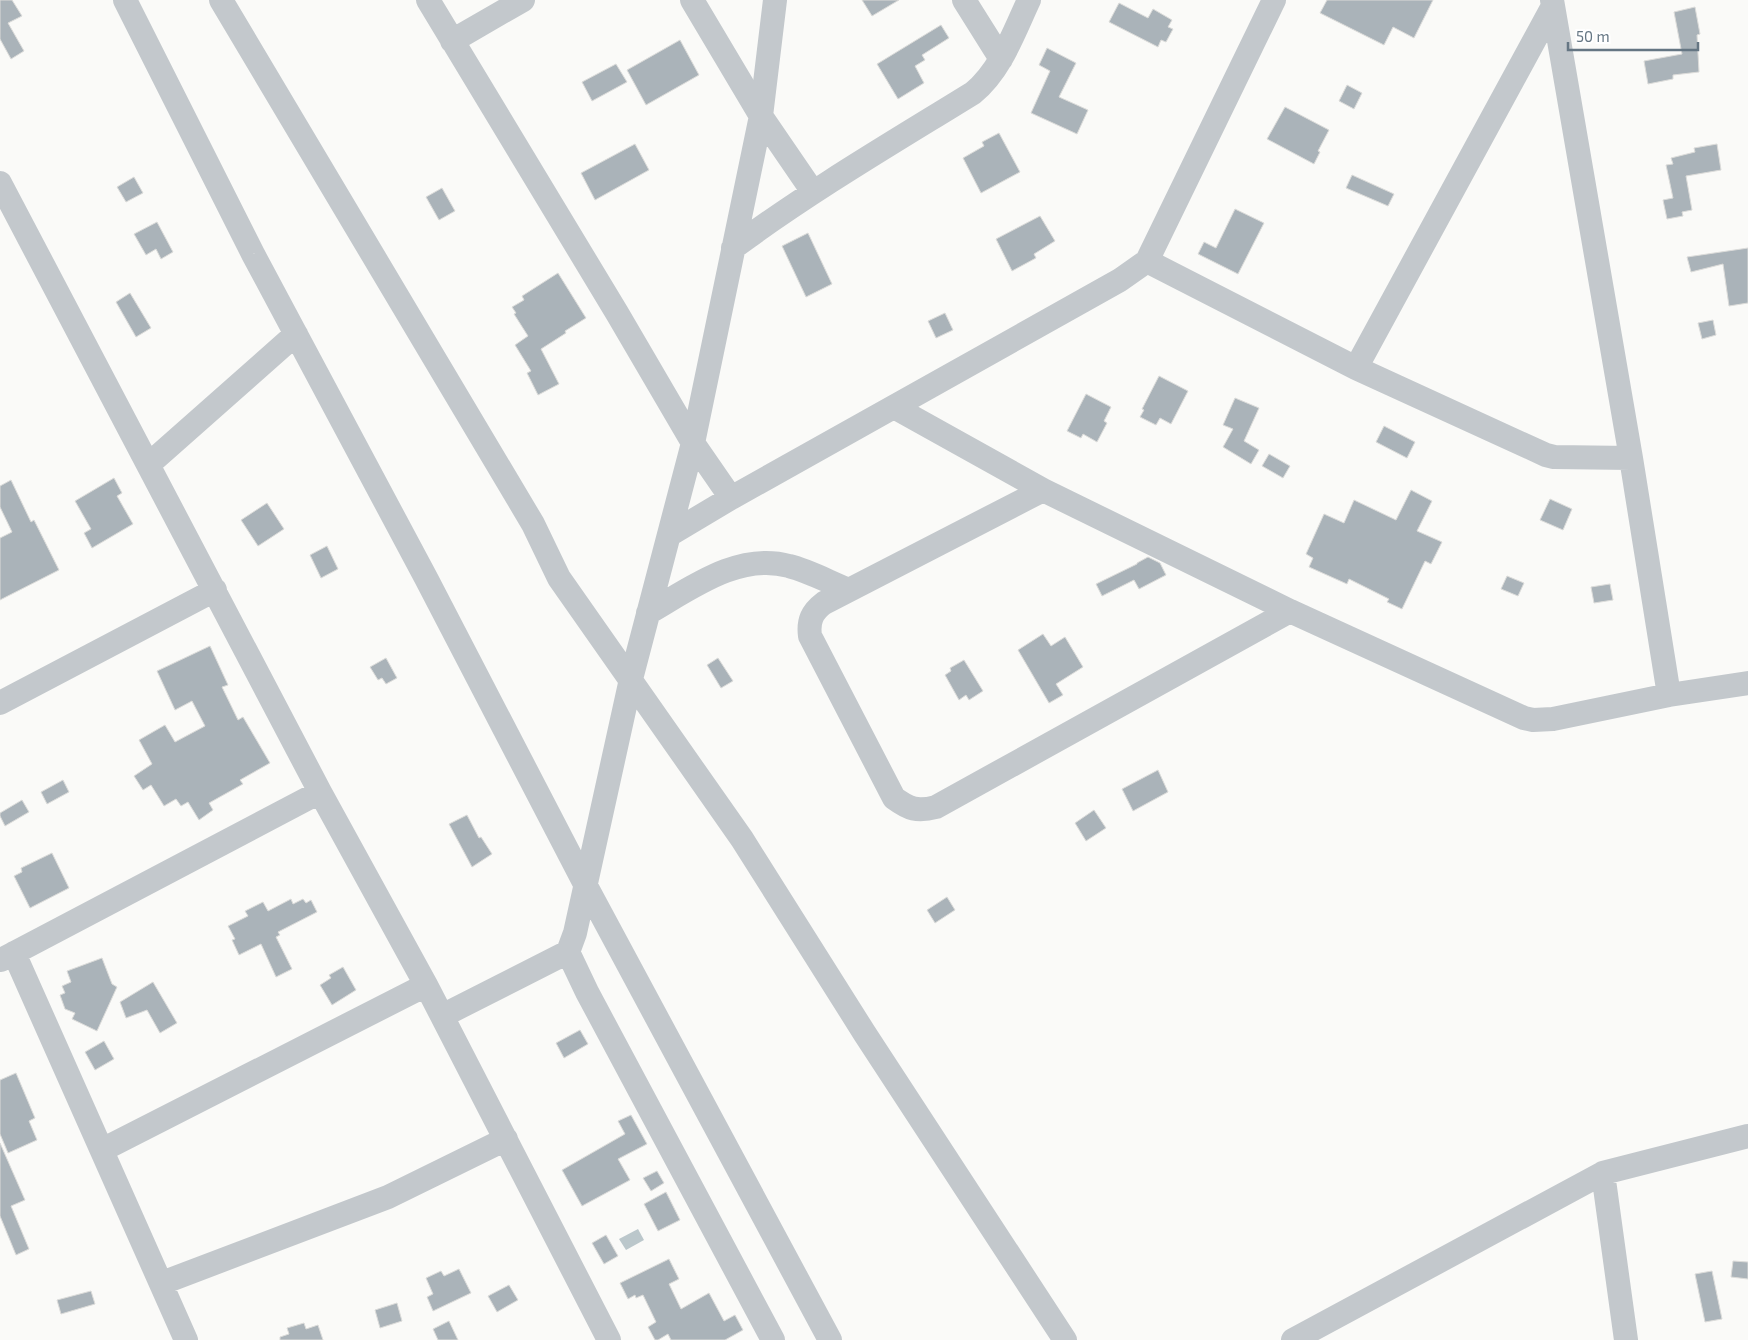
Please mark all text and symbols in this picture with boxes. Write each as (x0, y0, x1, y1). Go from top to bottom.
scale bar (1568, 20, 1698, 52)
text: 50 m (1576, 27, 1610, 45)

